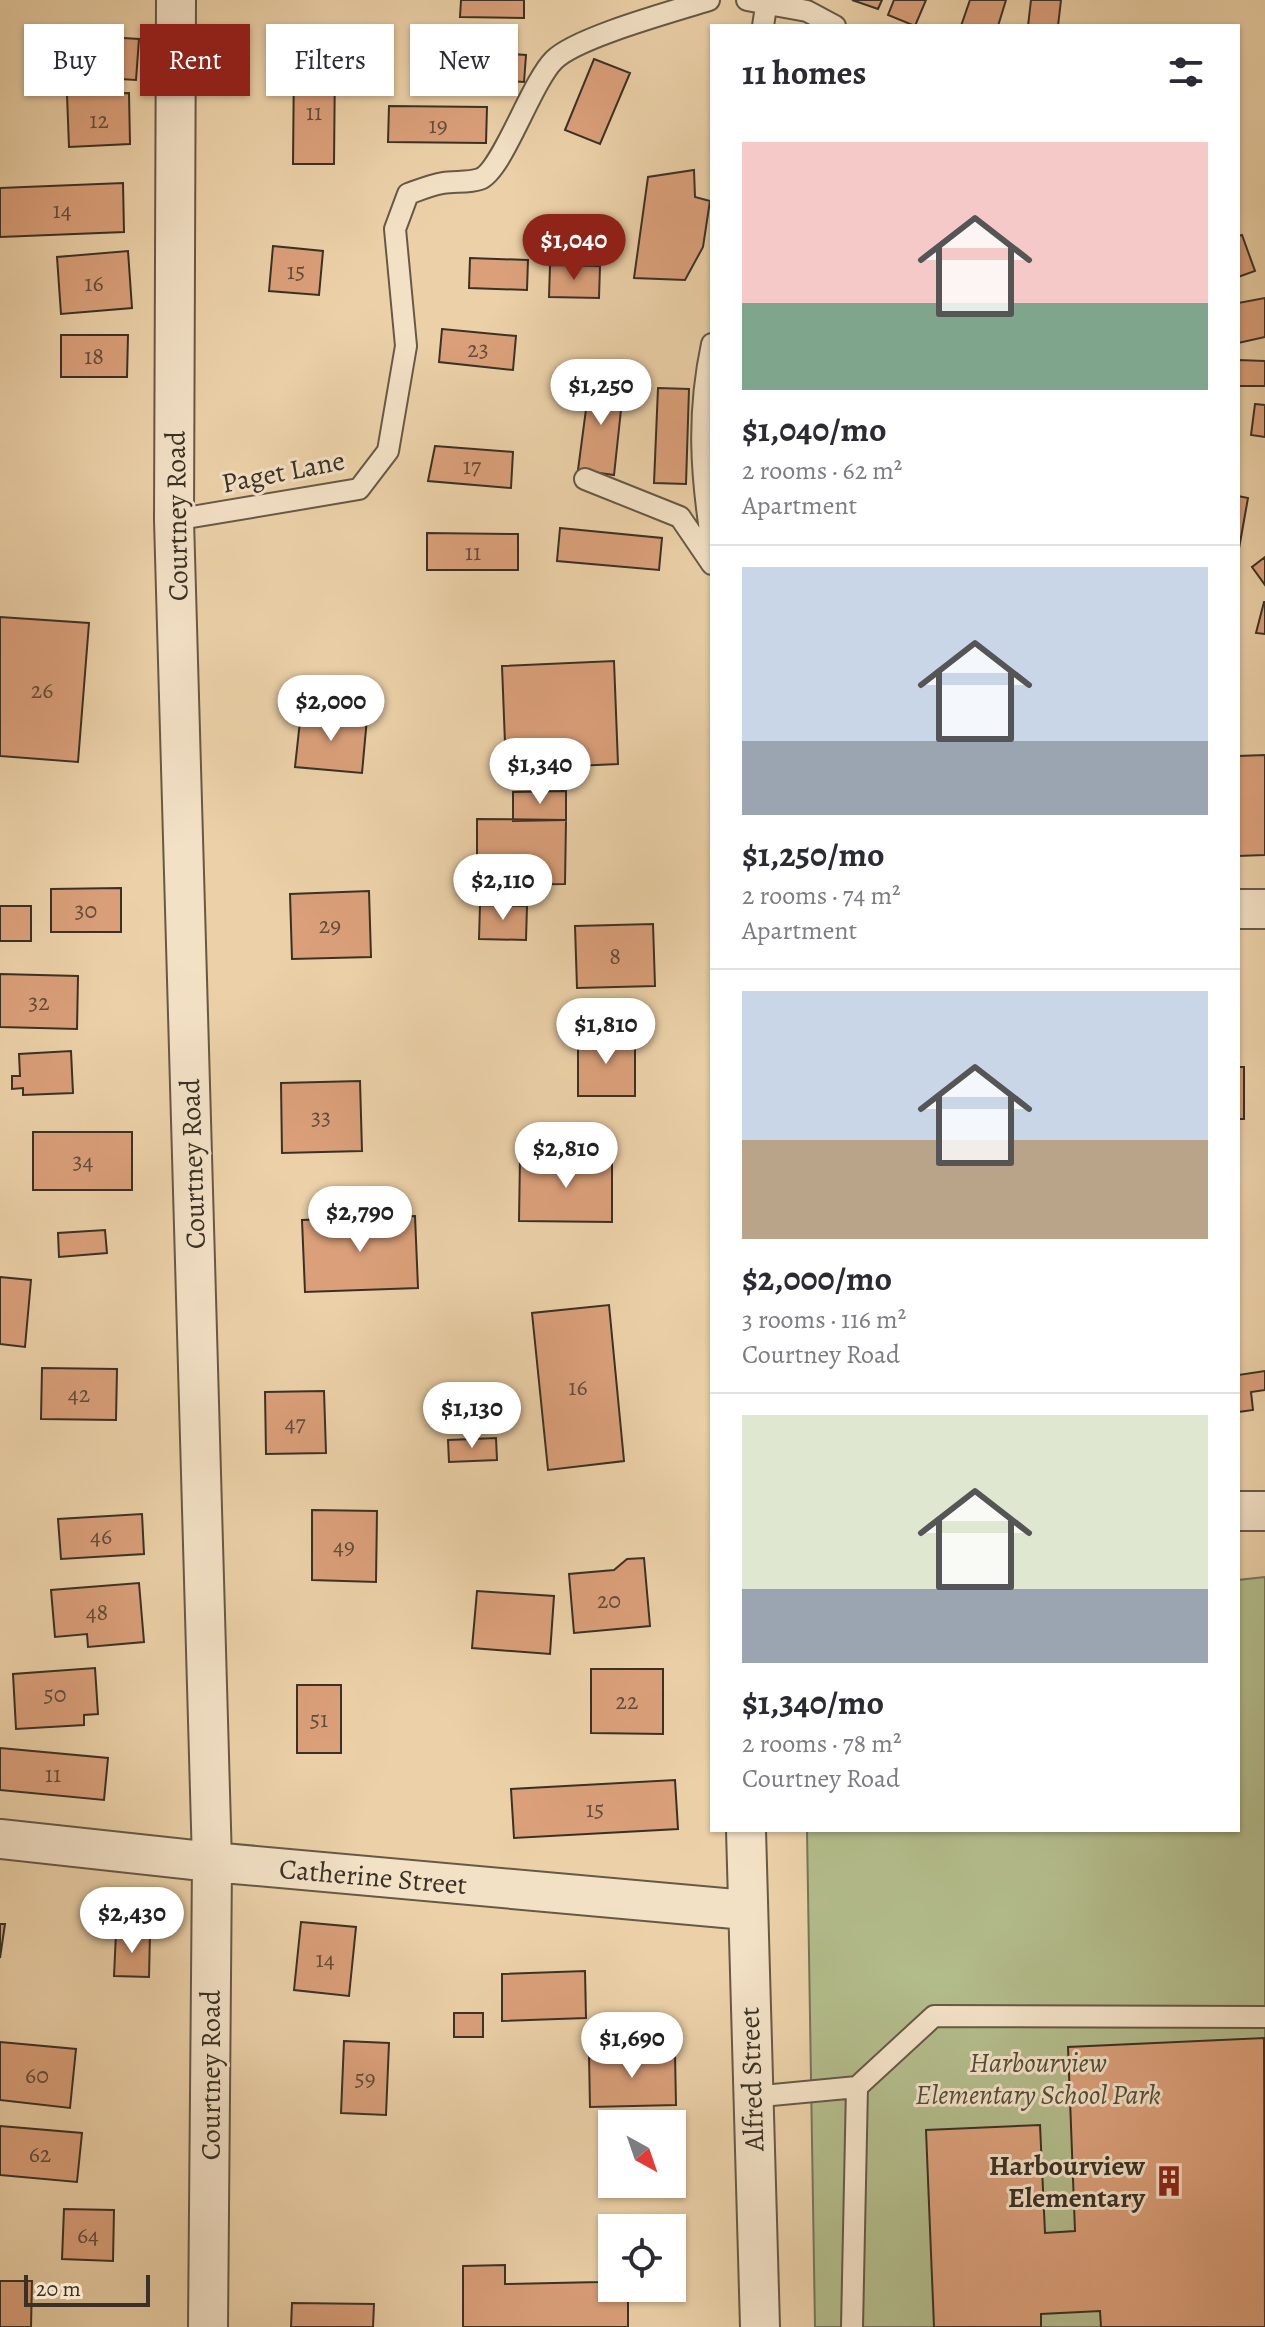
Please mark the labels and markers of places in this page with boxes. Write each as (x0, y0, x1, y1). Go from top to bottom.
pin: $1,040 (509, 214, 639, 282)
pin: $1,250 (536, 359, 666, 427)
pin: $2,000 (266, 675, 396, 743)
pin: $1,340 (475, 738, 605, 806)
pin: $2,110 (438, 854, 568, 922)
pin: $1,810 (541, 998, 671, 1066)
pin: $2,810 (501, 1122, 631, 1190)
pin: $2,790 (295, 1186, 425, 1254)
pin: $1,130 (407, 1382, 537, 1450)
pin: $2,430 (67, 1887, 197, 1955)
pin: $1,690 (567, 2012, 697, 2080)
place label: Harbourview Elementary (989, 2147, 1146, 2217)
building icon: Harbourview Elementary (1152, 2164, 1186, 2198)

